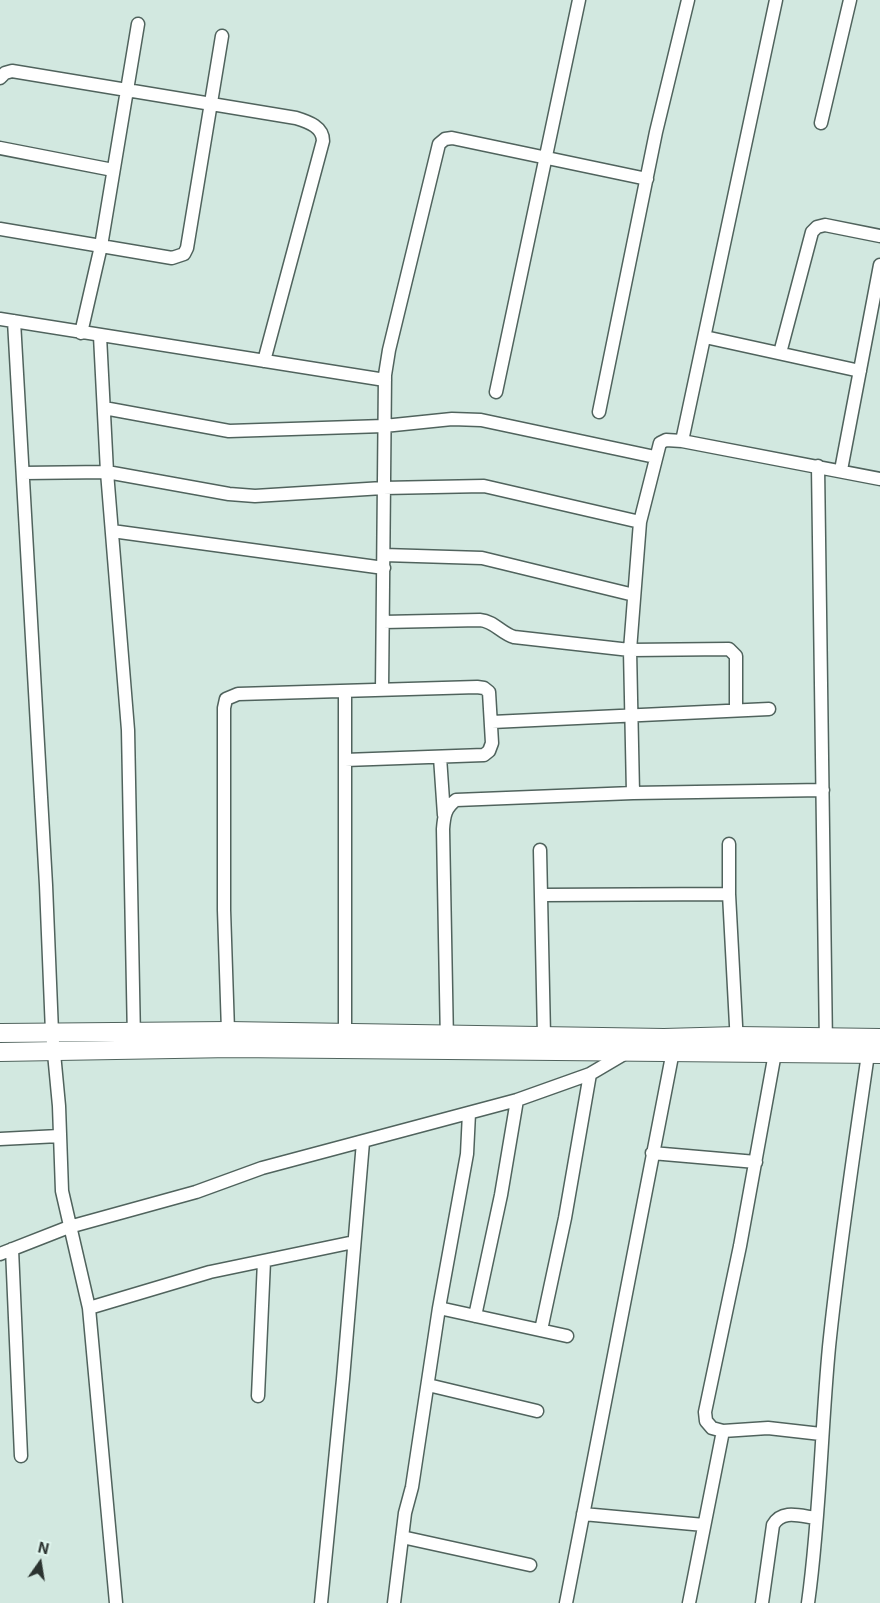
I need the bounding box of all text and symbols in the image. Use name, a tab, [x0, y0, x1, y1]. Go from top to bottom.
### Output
north arrow	[15, 1538, 65, 1588]
text: N	[36, 1538, 51, 1557]

